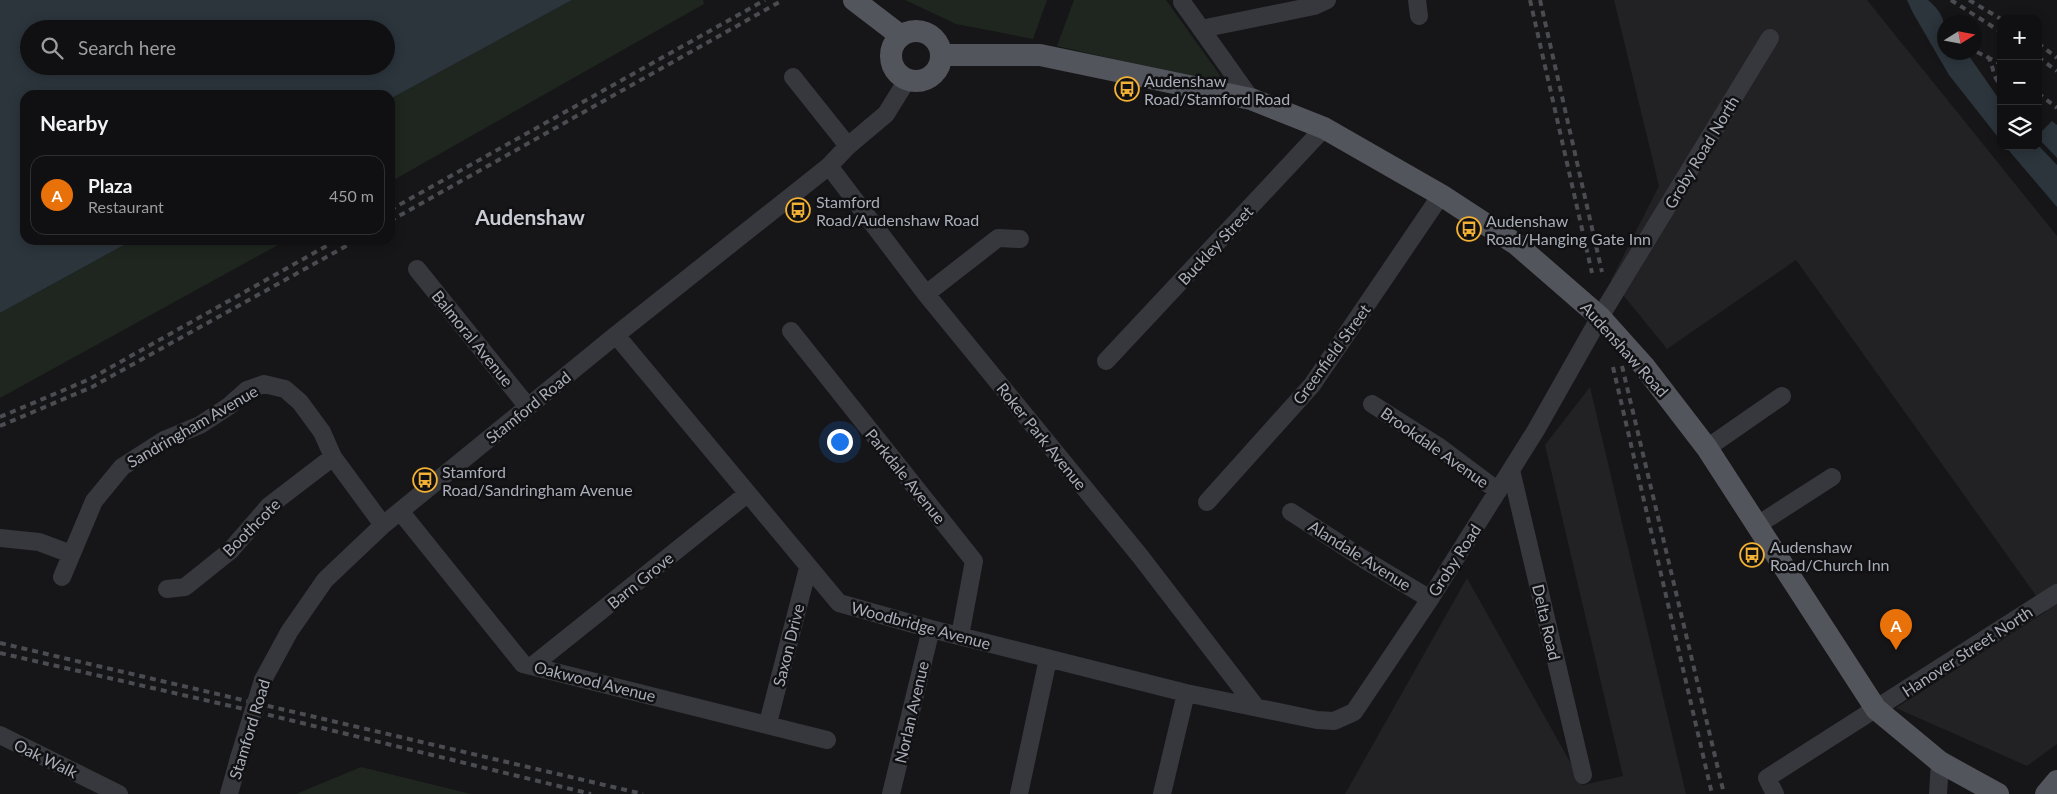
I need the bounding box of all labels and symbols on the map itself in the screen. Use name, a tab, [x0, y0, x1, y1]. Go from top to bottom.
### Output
north arrow	[1937, 15, 1982, 60]
place label: Audenshaw Road/Stamford Road	[1144, 71, 1290, 108]
bus stop icon: Audenshaw Road/Stamford Road	[1114, 76, 1140, 102]
street label: Groby Road North	[1660, 92, 1742, 212]
place label: Stamford Road/Audenshaw Road	[816, 192, 979, 229]
bus stop icon: Stamford Road/Audenshaw Road	[785, 197, 811, 223]
street label: Buckley Street	[1174, 201, 1257, 288]
district label: Audenshaw	[474, 204, 585, 229]
place label: Audenshaw Road/Hanging Gate Inn	[1486, 211, 1651, 248]
bus stop icon: Audenshaw Road/Hanging Gate Inn	[1456, 216, 1482, 242]
street label: Balmoral Avenue	[428, 286, 518, 390]
street label: Audenshaw Road	[1577, 298, 1673, 400]
street label: Greenfield Street	[1288, 300, 1374, 408]
street label: Stamford Road	[482, 367, 574, 447]
street label: Roker Park Avenue	[993, 379, 1091, 493]
street label: Sandringham Avenue	[123, 381, 261, 471]
street label: Brookdale Avenue	[1377, 403, 1493, 491]
street label: Parkdale Avenue	[862, 425, 950, 527]
your location	[827, 429, 853, 455]
place label: Stamford Road/Sandringham Avenue	[442, 462, 633, 499]
bus stop icon: Stamford Road/Sandringham Avenue	[412, 467, 438, 493]
street label: Boothcote	[218, 494, 284, 560]
street label: Alandale Avenue	[1305, 516, 1415, 594]
street label: Groby Road	[1424, 520, 1484, 600]
place label: Audenshaw Road/Church Inn	[1770, 537, 1890, 574]
bus stop icon: Audenshaw Road/Church Inn	[1739, 542, 1765, 568]
street label: Barn Grove	[603, 548, 677, 612]
street label: Delta Road	[1529, 582, 1565, 662]
street label: Woodbridge Avenue	[849, 597, 993, 653]
street label: Saxon Drive	[769, 602, 807, 688]
street label: Hanover Street North	[1898, 602, 2036, 700]
pin: A	[1880, 609, 1912, 650]
street label: Oakwood Avenue	[532, 657, 658, 705]
street label: Norlan Avenue	[890, 659, 932, 765]
street label: Stamford Road	[225, 677, 273, 781]
street label: Oak Walk	[11, 735, 82, 782]

